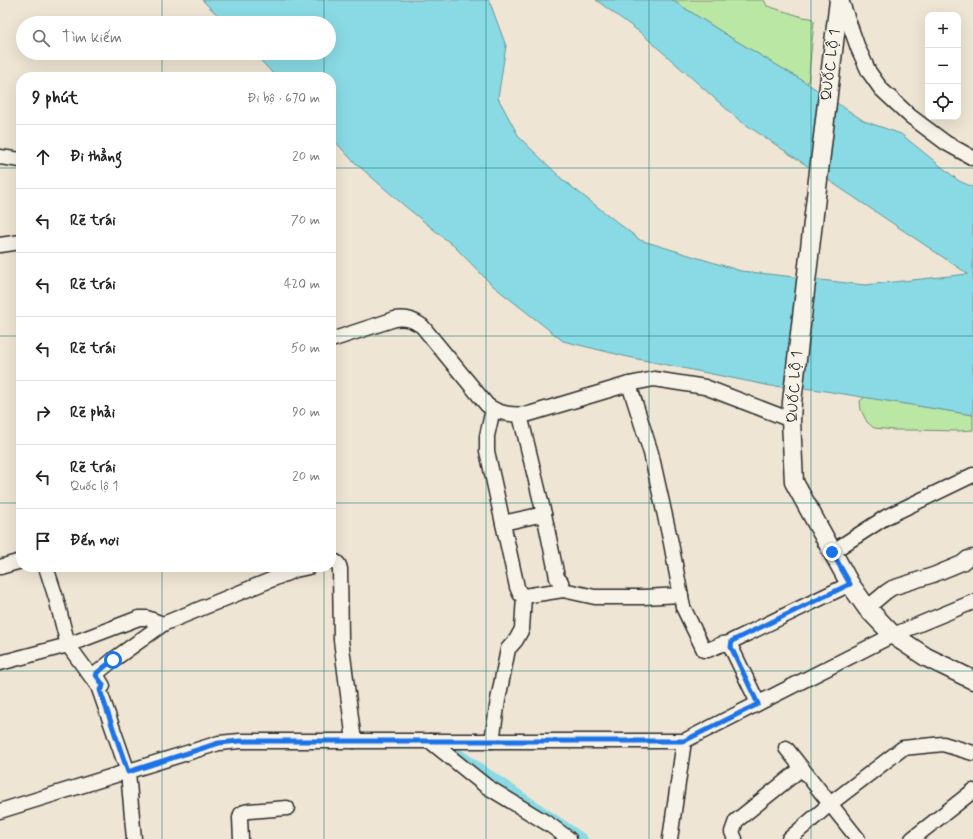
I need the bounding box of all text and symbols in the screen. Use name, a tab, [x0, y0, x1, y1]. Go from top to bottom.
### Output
map controls	[925, 12, 961, 120]
button: +	[925, 12, 961, 48]
search box	[16, 16, 336, 60]
icon: search	[30, 27, 52, 49]
text: Tìm kiếm	[62, 28, 122, 48]
street label: QUỐC LỘ 1	[817, 28, 845, 102]
button: −	[925, 48, 961, 84]
button: locate	[925, 84, 961, 120]
text: 9 phút	[32, 87, 78, 109]
text: Đi bộ · 670 m	[247, 90, 320, 107]
icon: ahead	[32, 146, 54, 168]
text: Đi thẳng	[70, 147, 122, 167]
text: 20 m	[292, 148, 320, 165]
icon: left	[32, 210, 54, 232]
text: Rẽ trái	[70, 211, 116, 231]
text: 70 m	[291, 212, 320, 229]
icon: left	[32, 274, 54, 296]
text: Rẽ trái	[70, 275, 116, 295]
text: 420 m	[284, 276, 320, 293]
icon: left	[32, 338, 54, 360]
text: Rẽ trái	[70, 339, 116, 359]
text: 50 m	[291, 340, 320, 357]
street label: QUỐC LỘ 1	[783, 350, 807, 424]
icon: right	[32, 402, 54, 424]
text: Rẽ phải	[70, 403, 115, 423]
text: 90 m	[292, 404, 320, 421]
text: Rẽ trái	[70, 458, 116, 478]
icon: left	[32, 466, 54, 488]
text: 20 m	[292, 468, 320, 485]
text: Quốc lộ 1	[70, 478, 118, 495]
icon: arrive	[32, 530, 54, 552]
text: Đến nơi	[70, 531, 119, 551]
route end	[823, 543, 841, 561]
route start	[104, 651, 122, 669]

